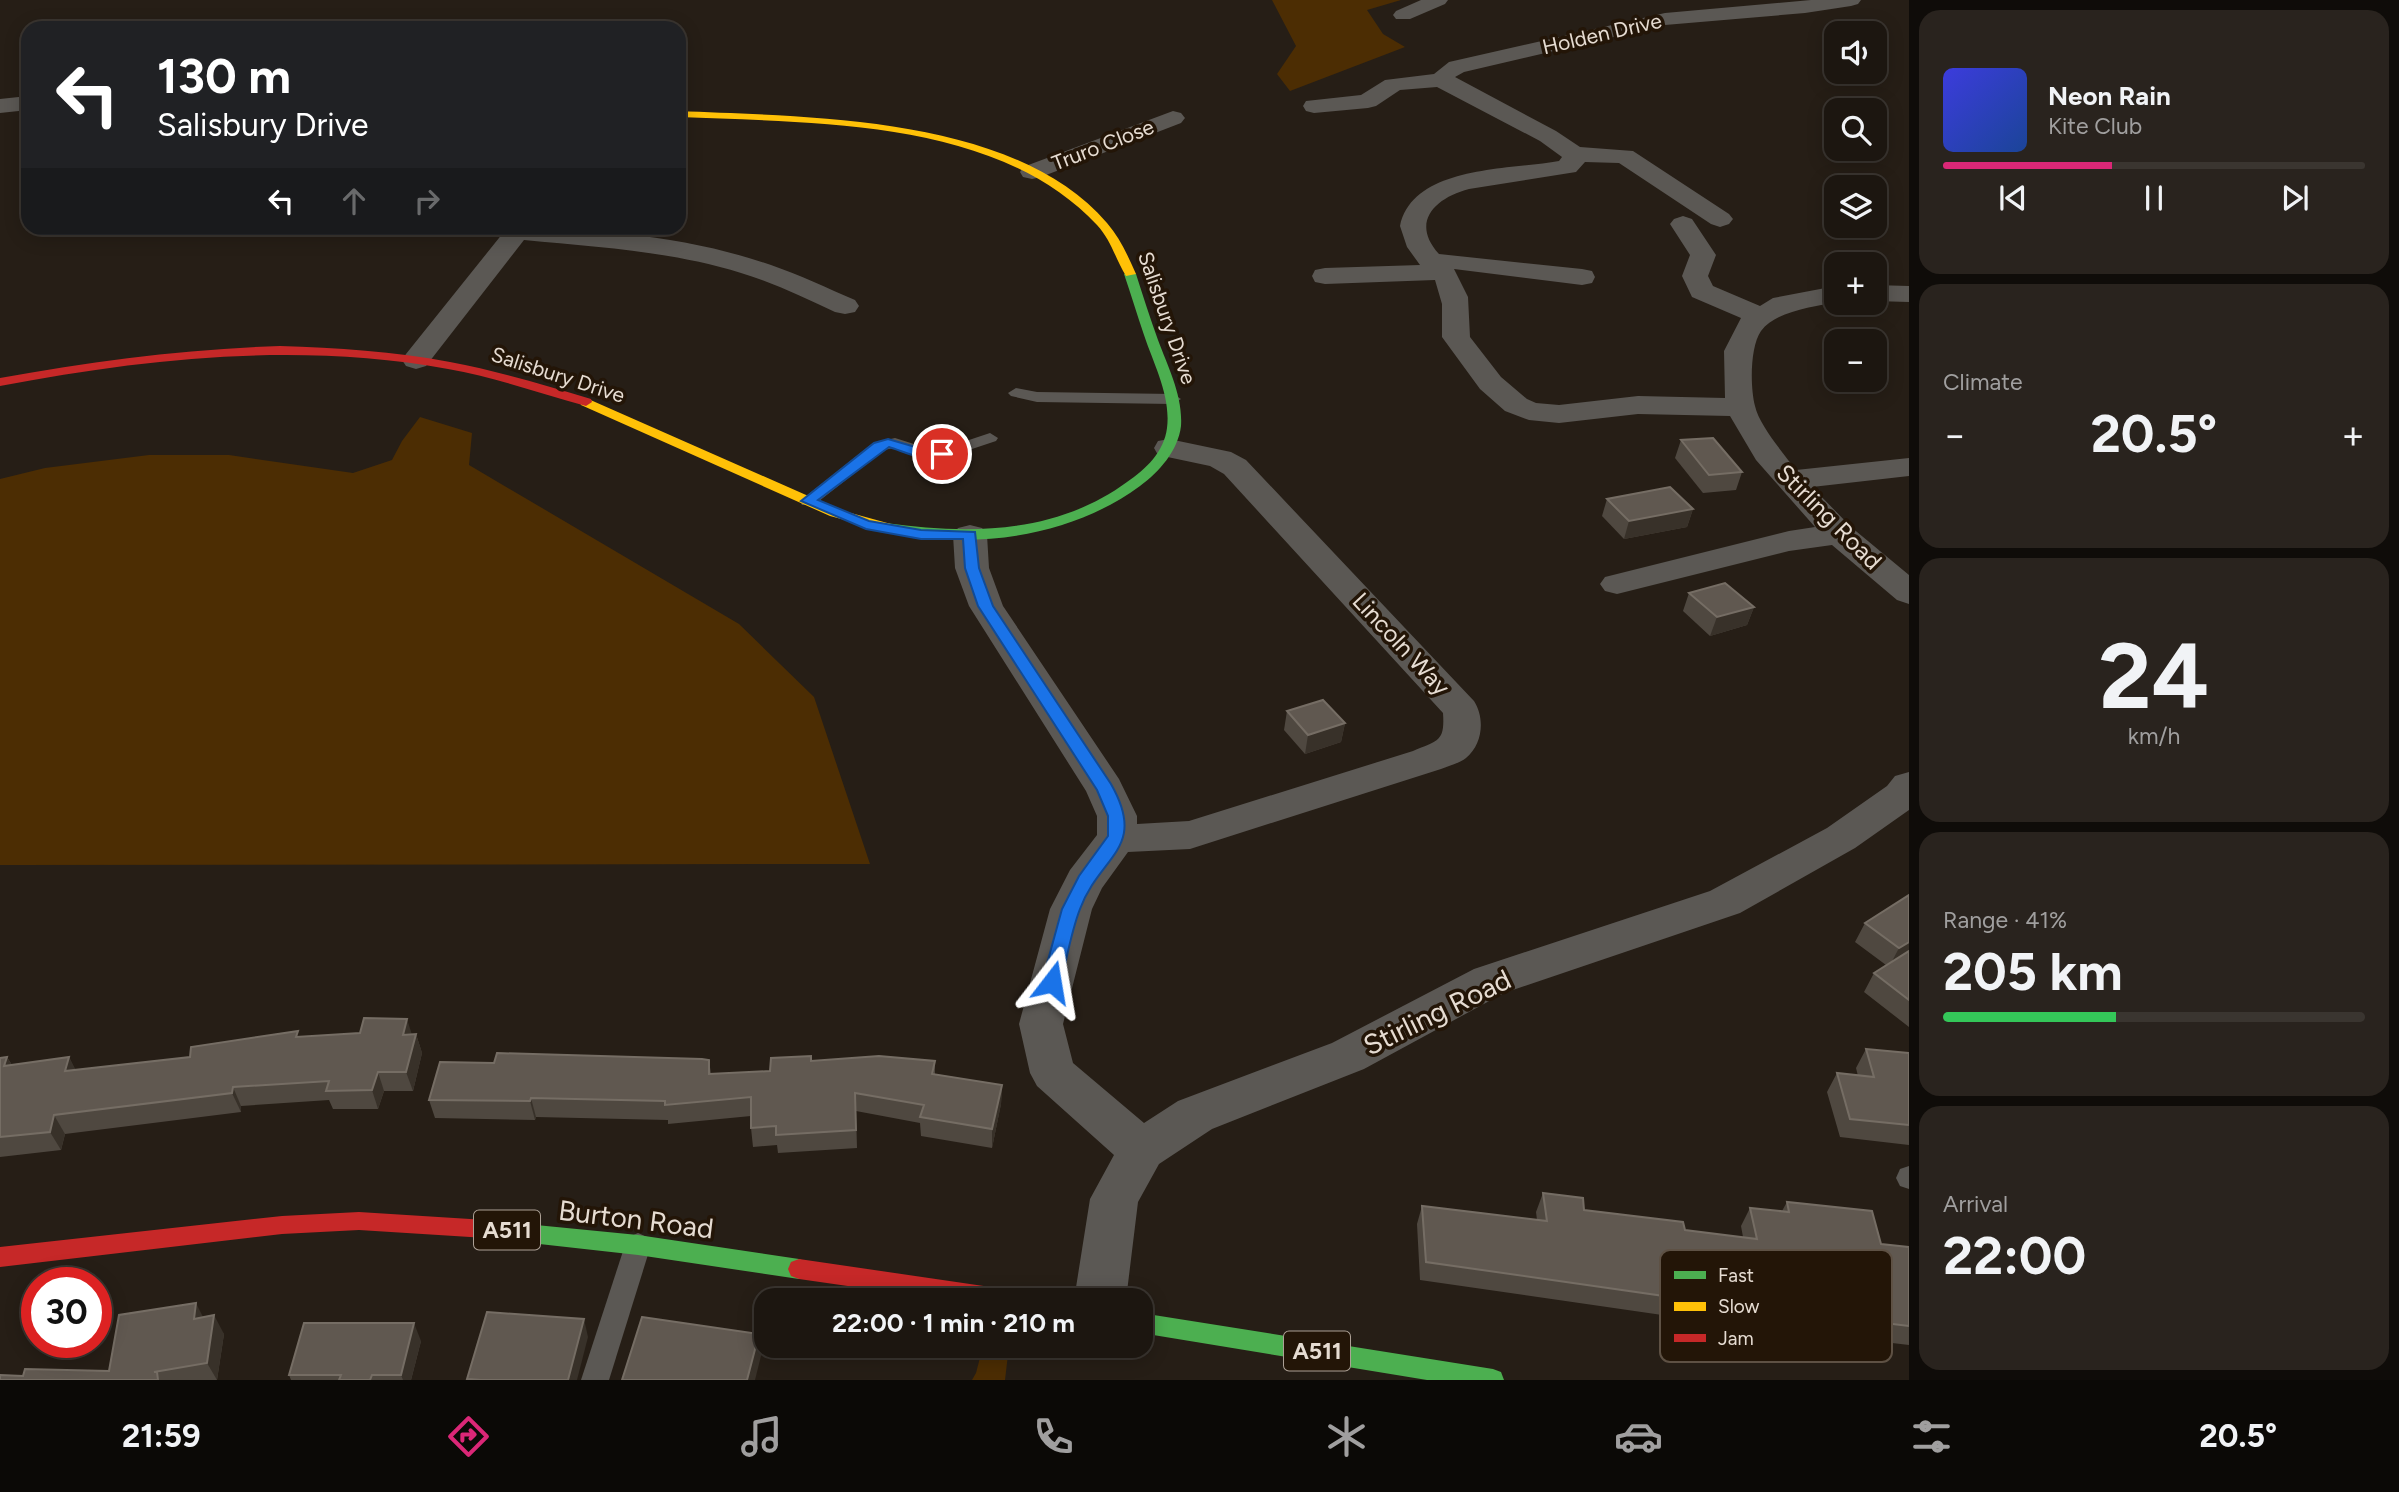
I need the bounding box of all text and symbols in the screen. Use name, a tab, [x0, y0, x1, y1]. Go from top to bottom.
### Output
street label: Holden Drive	[1540, 8, 1664, 59]
map controls	[1824, 21, 1887, 392]
button: sound	[1824, 21, 1887, 84]
text: 130 m	[157, 46, 291, 105]
icon: left	[42, 49, 133, 140]
text: Neon Rain	[2048, 80, 2171, 112]
button: search	[1824, 98, 1887, 161]
text: Salisbury Drive	[157, 106, 369, 144]
text: Kite Club	[2048, 112, 2142, 140]
street label: Truro Close	[1048, 114, 1157, 175]
button: layers	[1824, 175, 1887, 238]
icon: previous	[1994, 179, 2032, 217]
icon: pause	[2135, 179, 2173, 217]
icon: next	[2276, 179, 2314, 217]
icon: left	[262, 182, 300, 220]
icon: ahead	[335, 182, 373, 220]
icon: right	[408, 182, 446, 220]
street label: Salisbury Drive	[1133, 248, 1202, 388]
button: +	[1824, 252, 1887, 315]
button: −	[1824, 329, 1887, 392]
street label: Salisbury Drive	[488, 341, 628, 408]
text: Climate	[1943, 368, 2022, 396]
text: 20.5°	[2091, 403, 2217, 465]
text: −	[1943, 412, 1967, 458]
text: +	[2341, 412, 2365, 458]
pin	[912, 424, 972, 484]
icon: arrive	[923, 435, 961, 473]
street label: Stirling Road	[1771, 458, 1888, 575]
street label: Lincoln Way	[1347, 586, 1456, 701]
text: 24	[2099, 622, 2209, 731]
text: km/h	[2128, 722, 2180, 750]
text: Range · 41%	[1943, 906, 2067, 934]
text: 205 km	[1943, 941, 2123, 1003]
position arrow	[1015, 945, 1089, 1019]
street label: Stirling Road	[1358, 962, 1516, 1062]
text: Arrival	[1943, 1190, 2008, 1218]
street label: Burton Road	[557, 1193, 715, 1245]
road number: A511	[474, 1210, 540, 1250]
text: 22:00	[1943, 1225, 2086, 1287]
legend	[1660, 1250, 1892, 1362]
text: Fast	[1718, 1264, 1754, 1287]
speed limit sign: 30	[21, 1267, 112, 1358]
text: Slow	[1718, 1295, 1760, 1318]
text: 22:00 · 1 min · 210 m	[832, 1307, 1075, 1339]
text: Jam	[1718, 1327, 1754, 1350]
road number: A511	[1284, 1332, 1350, 1370]
icon: directions	[444, 1412, 493, 1461]
icon: music	[737, 1412, 786, 1461]
icon: phone	[1029, 1412, 1078, 1461]
icon: climate	[1322, 1412, 1371, 1461]
icon: car	[1614, 1412, 1663, 1461]
icon: filters	[1907, 1412, 1956, 1461]
text: 21:59	[122, 1417, 201, 1455]
text: 20.5°	[2199, 1417, 2277, 1455]

